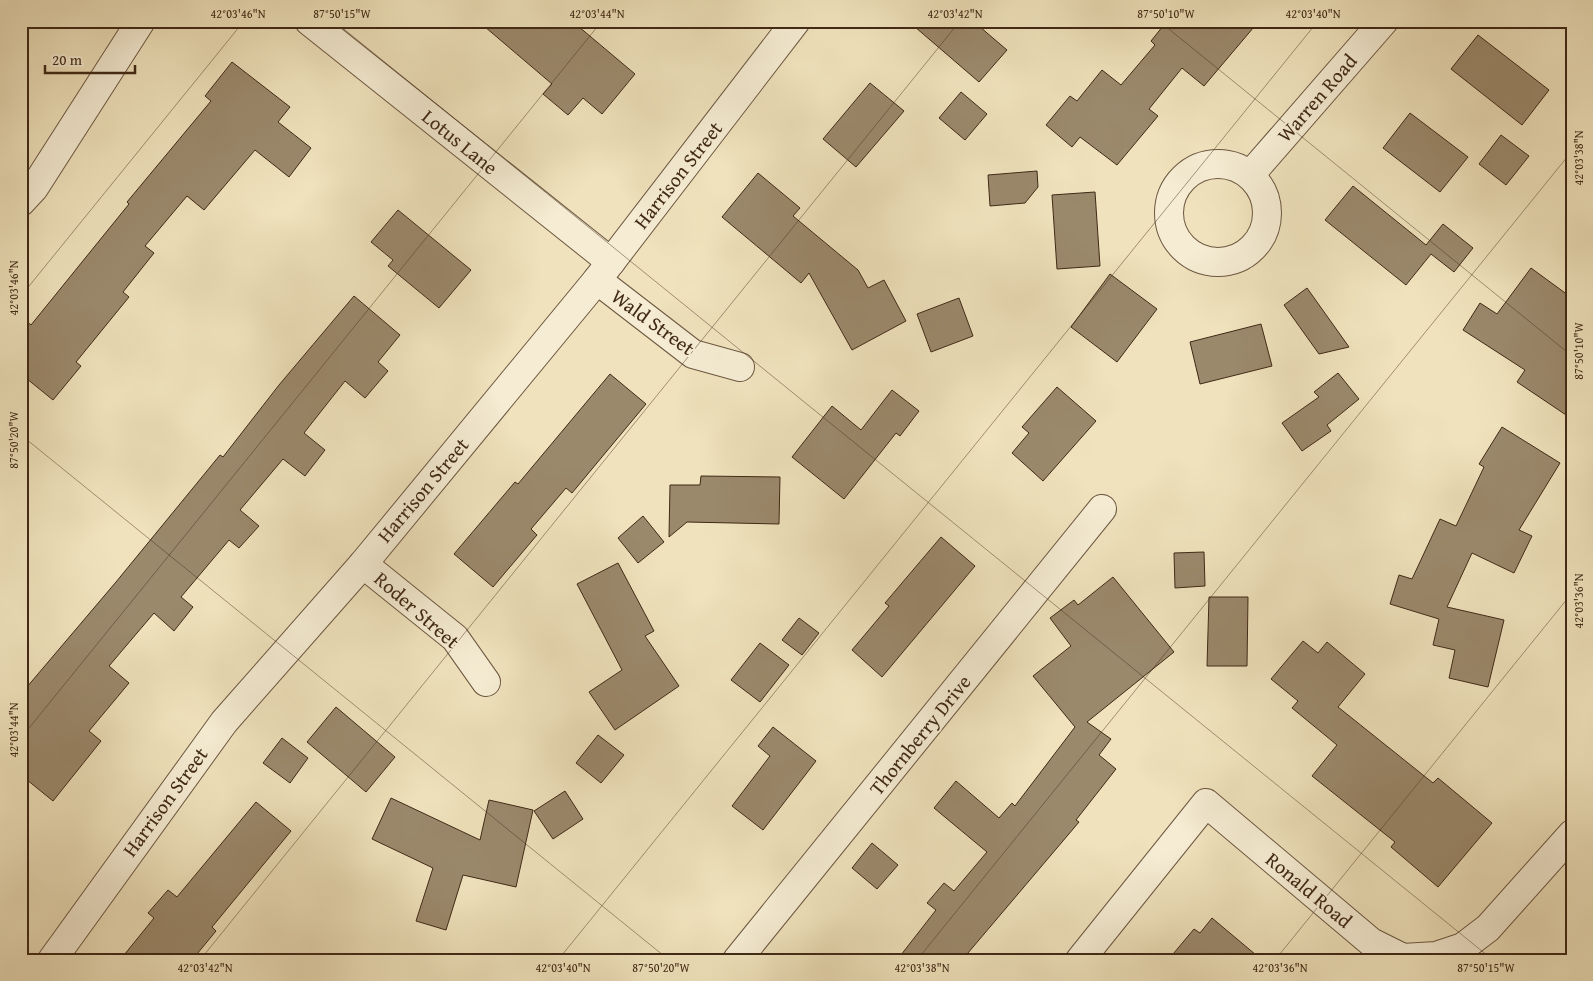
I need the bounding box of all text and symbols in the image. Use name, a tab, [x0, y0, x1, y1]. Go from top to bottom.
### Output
text: 42°03'46"N	[210, 5, 266, 22]
text: 87°50'15"W	[313, 5, 372, 22]
text: 42°03'44"N	[569, 5, 625, 22]
text: 42°03'42"N	[927, 5, 983, 22]
text: 87°50'10"W	[1137, 5, 1196, 22]
text: 42°03'40"N	[1285, 5, 1341, 22]
scale bar	[45, 42, 135, 74]
street label: Warren Road	[1270, 47, 1363, 148]
text: 20 m	[52, 49, 83, 70]
street label: Lotus Lane	[416, 102, 504, 181]
street label: Harrison Street	[626, 115, 729, 235]
text: 42°03'38"N	[1570, 130, 1587, 186]
text: 42°03'46"N	[5, 260, 22, 316]
street label: Wald Street	[606, 281, 701, 362]
text: 87°50'10"W	[1570, 321, 1587, 380]
text: 87°50'20"W	[5, 410, 22, 469]
street label: Harrison Street	[370, 431, 475, 548]
street label: Roder Street	[368, 564, 466, 655]
text: 42°03'36"N	[1570, 573, 1587, 629]
street label: Thornberry Drive	[862, 668, 977, 801]
text: 42°03'44"N	[5, 702, 22, 758]
street label: Harrison Street	[115, 741, 214, 862]
street label: Ronald Road	[1260, 845, 1359, 935]
text: 42°03'42"N	[177, 959, 233, 976]
text: 42°03'40"N	[535, 959, 591, 976]
text: 87°50'20"W	[632, 959, 691, 976]
text: 42°03'38"N	[894, 959, 950, 976]
text: 42°03'36"N	[1252, 959, 1308, 976]
text: 87°50'15"W	[1457, 959, 1516, 976]

